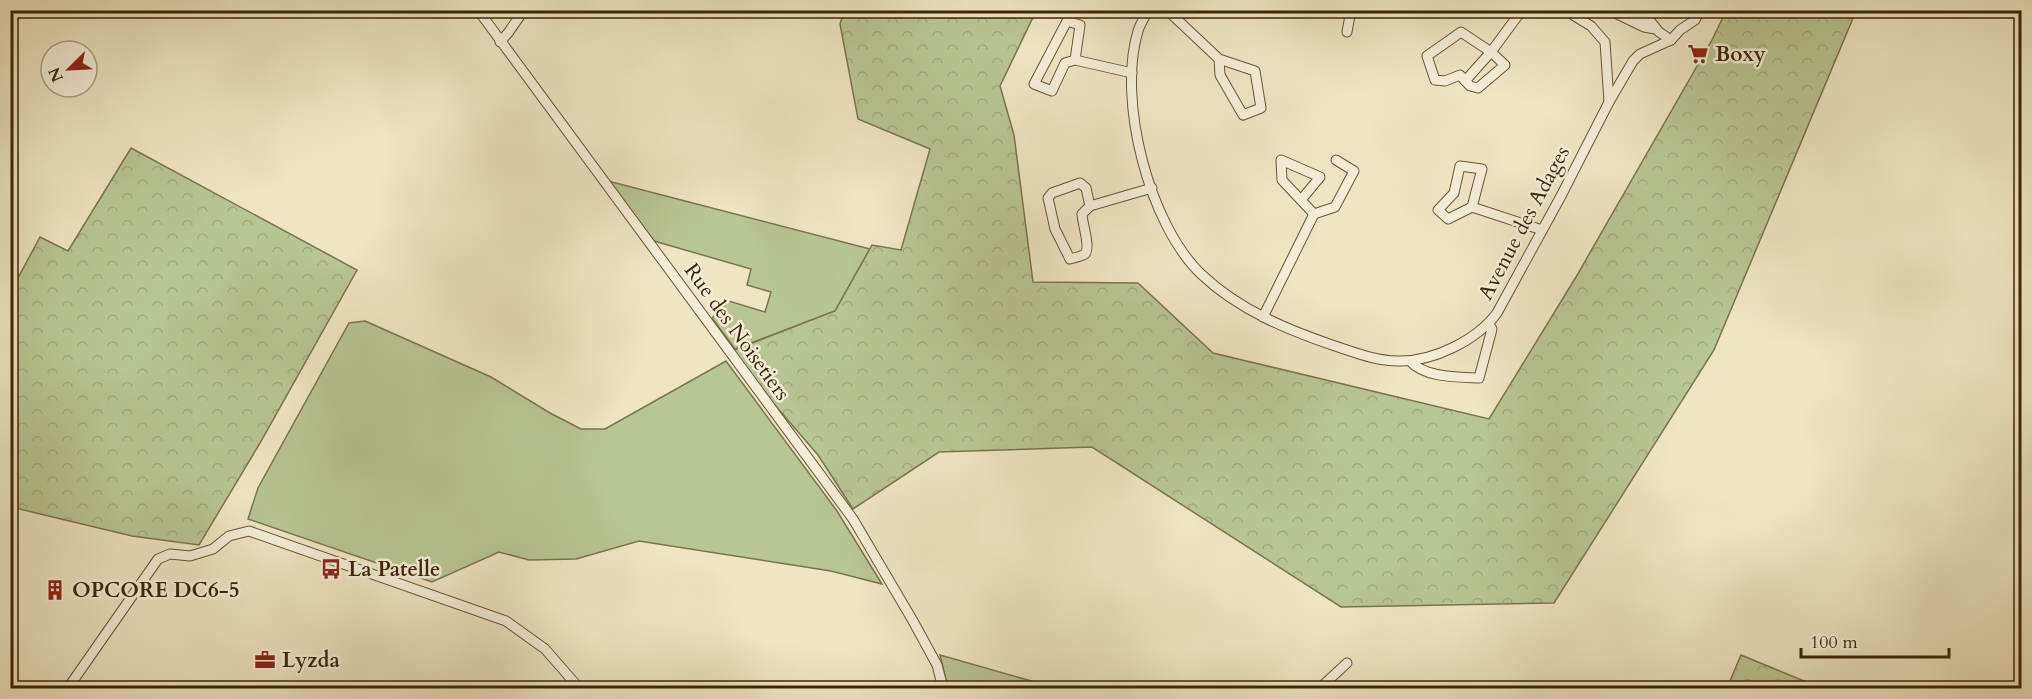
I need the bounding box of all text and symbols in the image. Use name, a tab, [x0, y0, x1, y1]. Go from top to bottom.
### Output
north arrow	[39, 39, 99, 99]
place label: Boxy	[1715, 40, 1766, 69]
supermarket icon: Boxy	[1686, 42, 1710, 66]
text: N	[43, 64, 69, 86]
street label: Avenue des Adages	[1471, 141, 1577, 305]
street label: Rue des Noisetiers	[677, 257, 797, 407]
place label: La Patelle	[348, 555, 440, 584]
bus stop icon: La Patelle	[319, 557, 343, 581]
place label: OPCORE DC6-5	[72, 576, 239, 605]
building icon: OPCORE DC6-5	[43, 578, 67, 602]
scale bar	[1801, 621, 1950, 659]
text: 100 m	[1810, 630, 1858, 655]
place label: Lyzda	[282, 646, 340, 675]
office icon: Lyzda	[253, 648, 277, 672]

